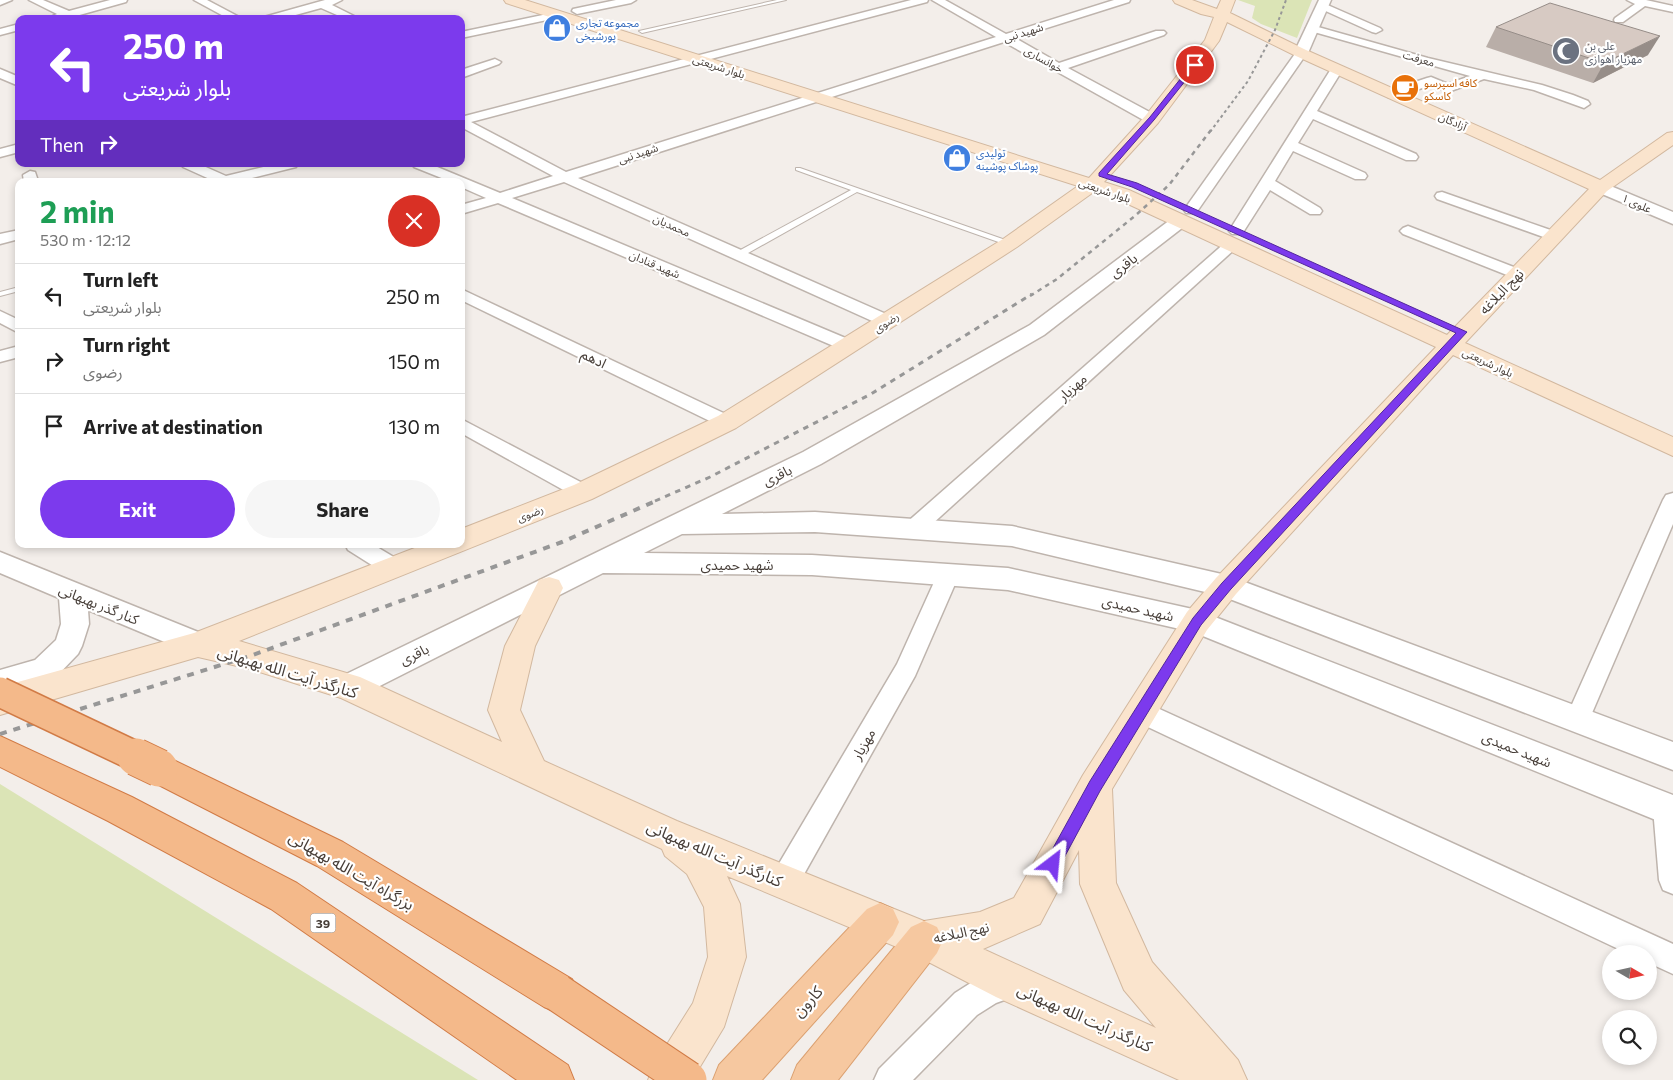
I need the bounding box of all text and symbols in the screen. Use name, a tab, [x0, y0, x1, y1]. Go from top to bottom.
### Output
shop icon: مجموعه تجاری پورشیخی	[542, 13, 572, 43]
place label: مجموعه تجاری پورشیخی	[576, 16, 639, 44]
street label: شهید نبی	[1001, 20, 1045, 45]
text: 250 m	[123, 23, 224, 66]
icon: left	[40, 35, 105, 100]
mosque icon: علی بن مهزیار اهوازی	[1551, 36, 1581, 66]
place label: علی بن مهزیار اهوازی	[1585, 39, 1642, 66]
street label: خوانساری	[1022, 43, 1066, 76]
pin	[1174, 44, 1216, 86]
street label: معرفت	[1401, 47, 1437, 70]
street label: بلوار شریعتی	[691, 51, 747, 82]
icon: arrive	[1181, 51, 1209, 79]
cafe icon: کافه اسپرسو کاسکو	[1390, 73, 1420, 103]
text: بلوار شریعتی	[123, 74, 231, 101]
place label: کافه اسپرسو کاسکو	[1424, 76, 1478, 103]
street label: آزادگان	[1436, 109, 1470, 134]
icon: right	[94, 130, 122, 158]
text: Then	[40, 133, 84, 156]
street label: شهید نبی	[616, 140, 660, 167]
shop icon: تولیدی پوشاک پوشینه	[942, 143, 972, 173]
place label: تولیدی پوشاک پوشینه	[976, 146, 1038, 174]
street label: بلوار شریعتی	[1077, 175, 1133, 206]
street label: علوی ۱	[1620, 191, 1654, 216]
text: 2 min	[40, 192, 115, 229]
button: close	[388, 195, 440, 247]
street label: محمدیان	[651, 211, 693, 240]
text: 530 m · 12:12	[40, 230, 131, 249]
street label: شهید قنادان	[627, 248, 683, 282]
street label: باقری	[1106, 249, 1141, 282]
street label: نهج البلاغه	[1475, 265, 1529, 319]
text: Turn left	[83, 268, 158, 291]
icon: left	[40, 282, 68, 310]
text: 250 m	[386, 285, 440, 308]
text: بلوار شریعتی	[83, 297, 162, 316]
street label: رضوی	[871, 309, 901, 336]
text: Turn right	[83, 333, 170, 356]
street label: ادهم	[577, 345, 609, 374]
street label: بلوار شریعتی	[1460, 345, 1515, 380]
icon: right	[40, 347, 68, 375]
text: 150 m	[388, 350, 440, 373]
text: رضوی	[83, 362, 123, 381]
street label: مهزیار	[1053, 370, 1091, 406]
icon: arrive	[40, 412, 68, 440]
text: Arrive at destination	[83, 415, 263, 438]
text: 130 m	[388, 415, 440, 438]
street label: باقری	[760, 461, 795, 490]
button: Exit	[40, 480, 235, 538]
button: Share	[245, 480, 440, 538]
street label: رضوی	[515, 502, 545, 525]
street label: شهید حمیدی	[700, 556, 774, 574]
street label: کنار گذر بهبهانی	[56, 580, 142, 629]
street label: شهید حمیدی	[1100, 591, 1176, 625]
street label: باقری	[397, 640, 432, 669]
street label: کنارگذر آیت الله بهبهانی	[215, 641, 361, 702]
street label: مهزیار	[847, 725, 879, 764]
street label: شهید حمیدی	[1480, 727, 1554, 772]
street label: کنارگذر آیت الله بهبهانی	[644, 816, 786, 891]
street label: بزرگراه آیت الله بهبهانی	[286, 826, 418, 914]
position arrow	[1026, 837, 1078, 889]
road number: 39	[310, 914, 336, 932]
street label: نهج البلاغه	[932, 918, 991, 949]
north arrow	[1602, 945, 1658, 1000]
map controls	[1602, 945, 1657, 1065]
street label: کنارگذر آیت الله بهبهانی	[1014, 979, 1156, 1056]
street label: کارون	[788, 981, 827, 1021]
button: search	[1602, 1010, 1657, 1065]

